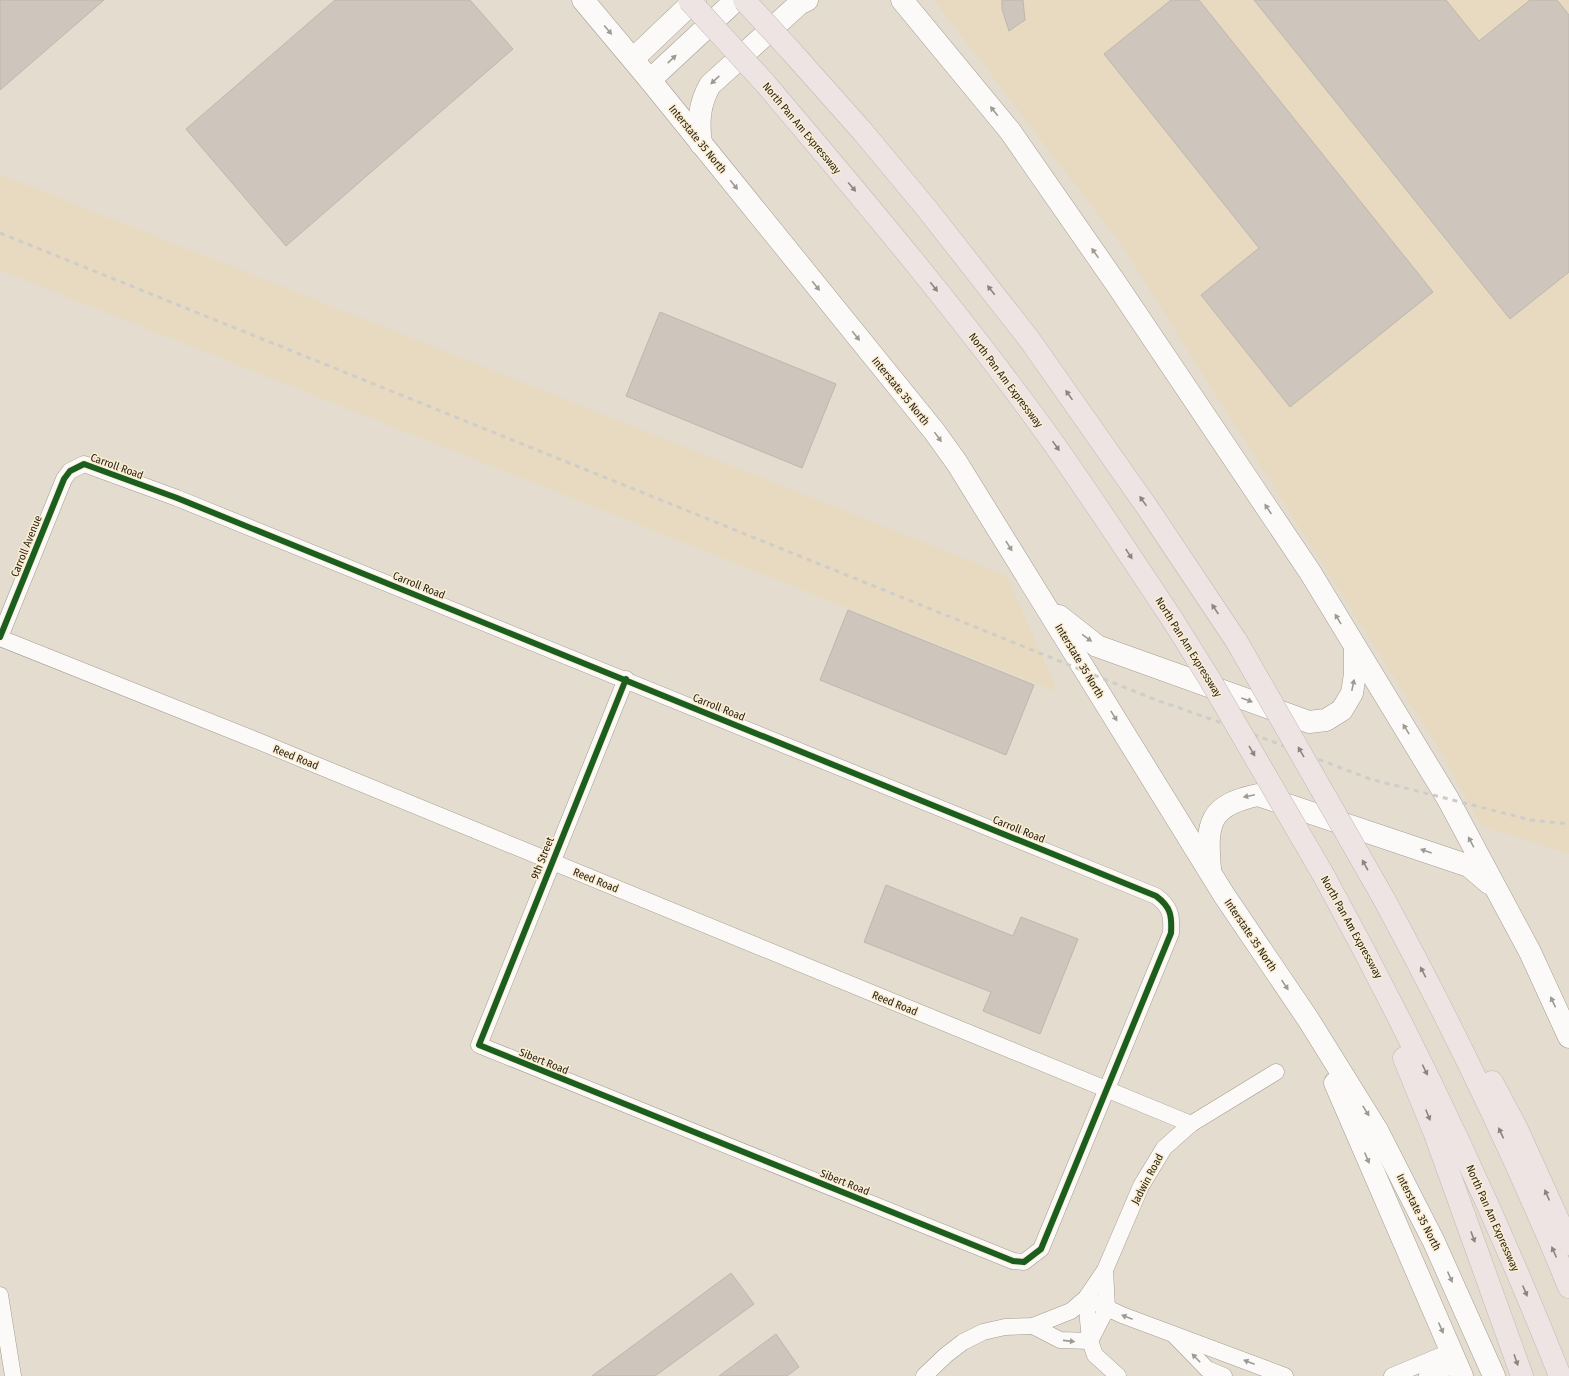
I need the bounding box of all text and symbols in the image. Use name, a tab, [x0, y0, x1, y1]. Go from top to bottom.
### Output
one-way arrow	[604, 24, 613, 35]
one-way arrow	[667, 54, 677, 64]
one-way arrow	[710, 76, 720, 85]
street label: North Pan Am Expressway	[760, 80, 844, 177]
street label: Interstate 35 North	[666, 102, 729, 176]
one-way arrow	[990, 106, 999, 117]
one-way arrow	[730, 179, 739, 190]
one-way arrow	[848, 181, 857, 192]
one-way arrow	[1091, 248, 1099, 258]
one-way arrow	[811, 281, 820, 292]
one-way arrow	[930, 282, 939, 293]
one-way arrow	[987, 285, 995, 296]
street label: North Pan Am Expressway	[966, 330, 1046, 430]
one-way arrow	[852, 331, 860, 342]
street label: Interstate 35 North	[869, 354, 932, 428]
one-way arrow	[1065, 389, 1073, 400]
one-way arrow	[934, 432, 942, 442]
one-way arrow	[1052, 441, 1060, 452]
street label: Carroll Road	[89, 451, 145, 482]
one-way arrow	[1139, 496, 1147, 506]
one-way arrow	[1264, 504, 1272, 515]
street label: Carroll Avenue	[8, 513, 45, 579]
one-way arrow	[1006, 540, 1013, 552]
one-way arrow	[1125, 549, 1133, 559]
street label: Carroll Road	[391, 569, 447, 602]
street label: North Pan Am Expressway	[1153, 595, 1225, 700]
one-way arrow	[1212, 603, 1219, 615]
one-way arrow	[1334, 614, 1342, 624]
street label: Interstate 35 North	[1052, 622, 1107, 701]
one-way arrow	[1081, 634, 1092, 642]
one-way arrow	[1351, 679, 1357, 691]
street label: Carroll Road	[691, 691, 747, 724]
one-way arrow	[1241, 697, 1253, 703]
one-way arrow	[1110, 710, 1117, 722]
one-way arrow	[1403, 724, 1410, 735]
street label: Reed Road	[271, 742, 320, 772]
one-way arrow	[1248, 745, 1255, 757]
one-way arrow	[1298, 746, 1305, 758]
one-way arrow	[1243, 794, 1255, 800]
street label: Carroll Road	[991, 813, 1047, 846]
street label: 9th Street	[528, 835, 557, 881]
one-way arrow	[1468, 836, 1474, 848]
one-way arrow	[1419, 848, 1431, 854]
one-way arrow	[1361, 859, 1368, 871]
street label: Reed Road	[571, 865, 620, 895]
street label: North Pan Am Expressway	[1318, 874, 1385, 981]
street label: Interstate 35 North	[1222, 897, 1280, 974]
one-way arrow	[1420, 967, 1427, 978]
one-way arrow	[1281, 980, 1289, 990]
street label: Reed Road	[870, 988, 919, 1018]
one-way arrow	[1550, 996, 1556, 1007]
street label: Sibert Road	[517, 1046, 571, 1077]
one-way arrow	[1422, 1065, 1428, 1076]
one-way arrow	[1362, 1106, 1369, 1117]
one-way arrow	[1425, 1110, 1431, 1122]
one-way arrow	[1498, 1127, 1504, 1139]
street label: Jadwin Road	[1129, 1152, 1166, 1207]
one-way arrow	[1364, 1153, 1370, 1165]
street label: North Pan Am Expressway	[1463, 1163, 1522, 1274]
street label: Sibert Road	[818, 1167, 872, 1198]
street label: Interstate 35 North	[1394, 1172, 1444, 1253]
one-way arrow	[1544, 1190, 1550, 1201]
one-way arrow	[1470, 1232, 1476, 1244]
one-way arrow	[1551, 1246, 1557, 1257]
one-way arrow	[1447, 1271, 1453, 1283]
one-way arrow	[1522, 1285, 1528, 1296]
one-way arrow	[1121, 1313, 1133, 1319]
one-way arrow	[1439, 1323, 1445, 1335]
one-way arrow	[1063, 1337, 1075, 1344]
one-way arrow	[1191, 1353, 1200, 1363]
one-way arrow	[1514, 1354, 1520, 1366]
one-way arrow	[1242, 1359, 1254, 1365]

